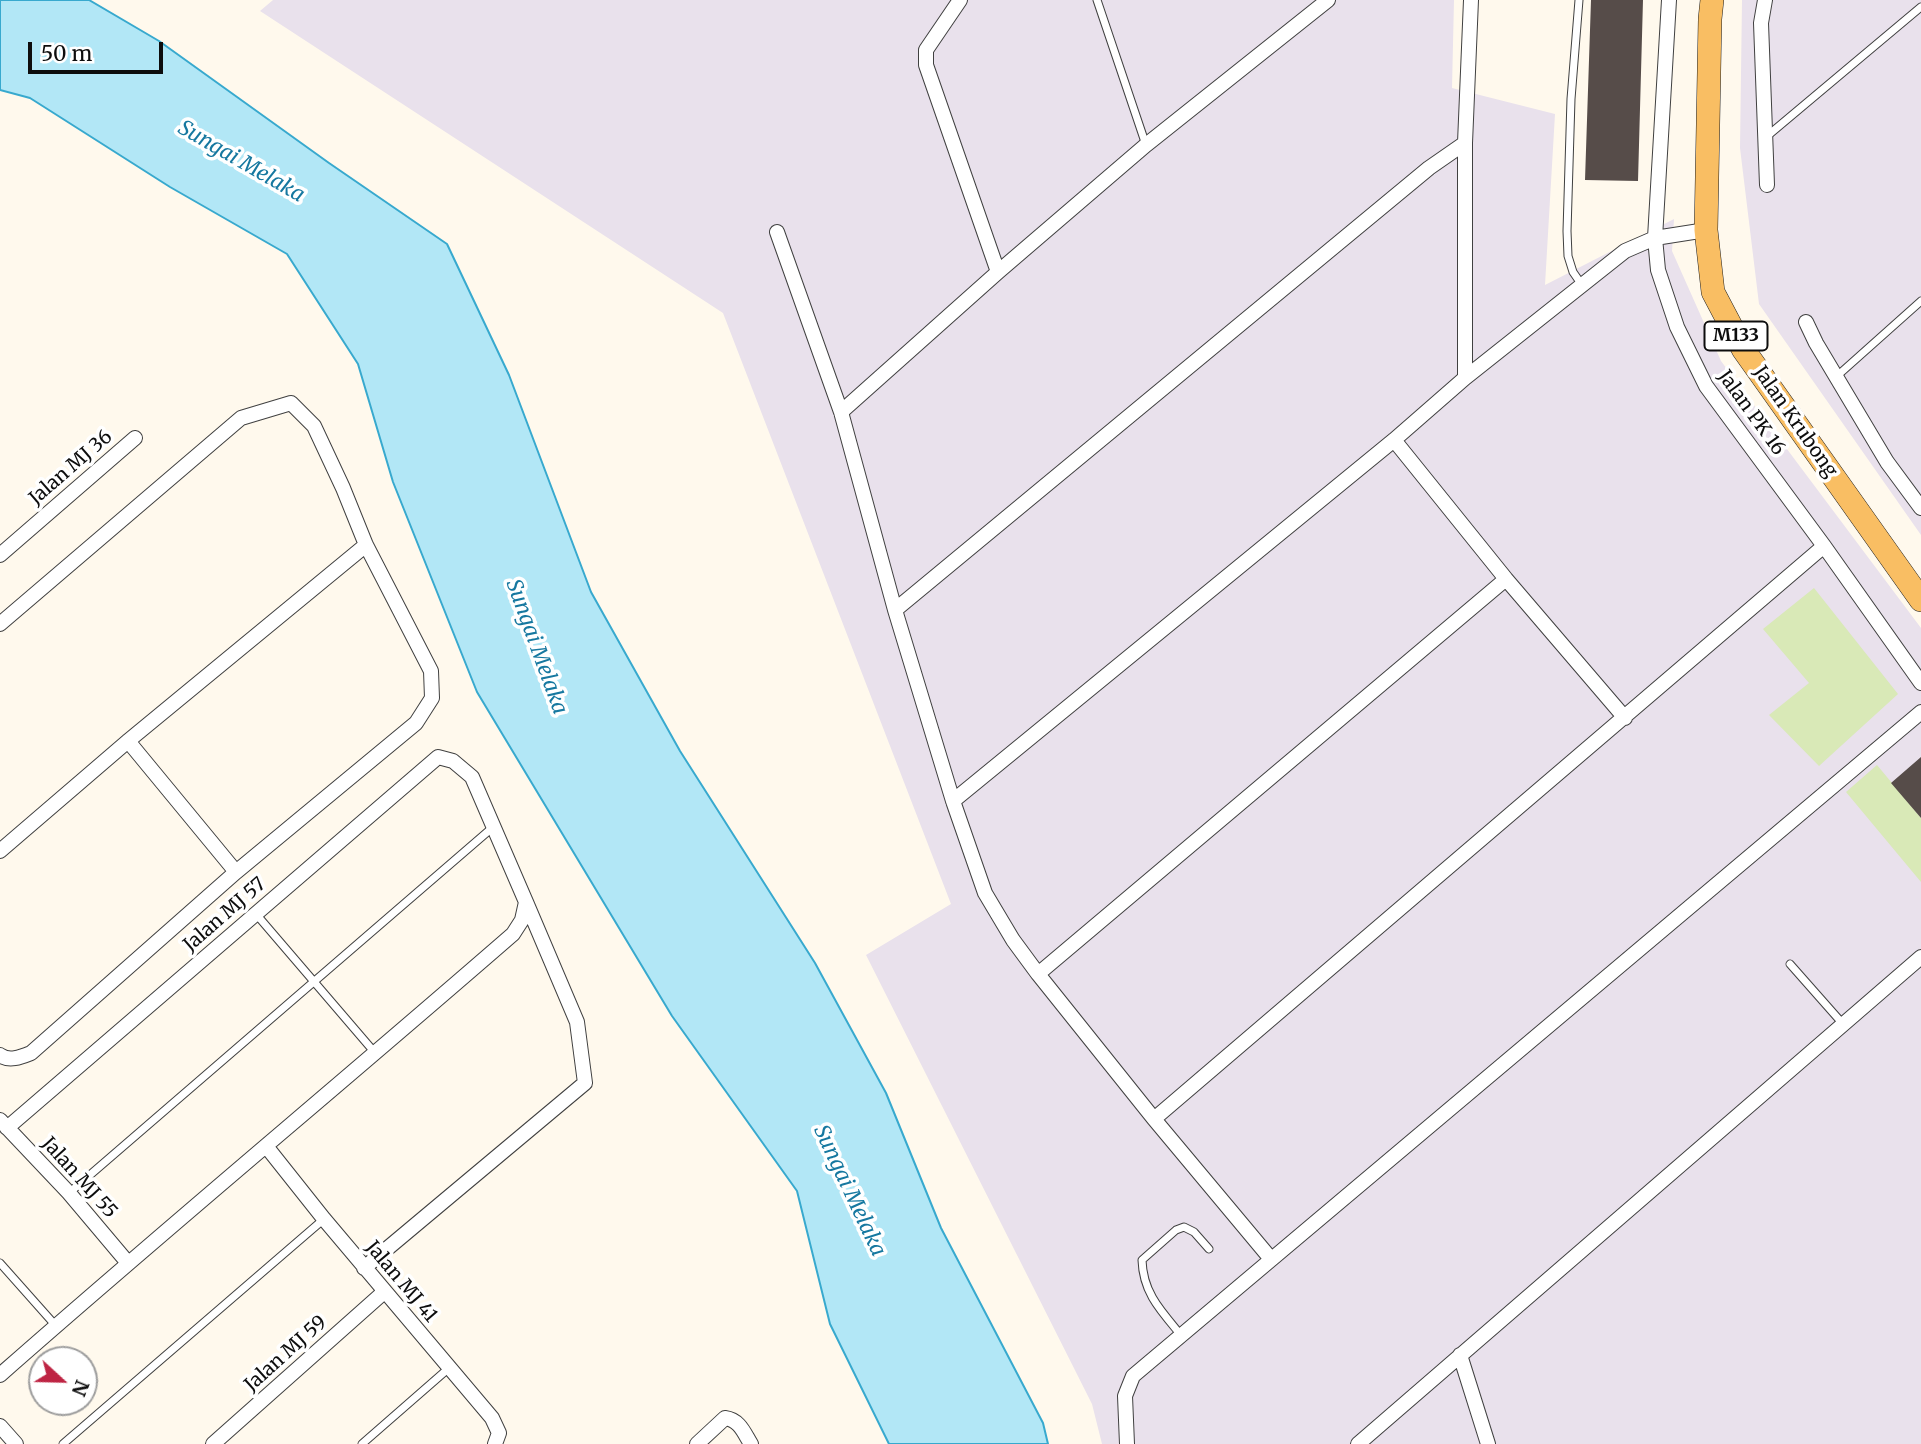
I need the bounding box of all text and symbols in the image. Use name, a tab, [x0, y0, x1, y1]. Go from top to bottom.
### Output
scale bar	[32, 28, 166, 72]
text: 50 m	[41, 40, 92, 67]
water label: Sungai Melaka	[173, 116, 309, 208]
road number: M133	[1704, 322, 1768, 350]
street label: Jalan Krubong	[1748, 362, 1842, 482]
street label: Jalan PK 16	[1713, 366, 1789, 460]
street label: Jalan MJ 36	[25, 426, 117, 510]
water label: Sungai Melaka	[500, 576, 572, 718]
street label: Jalan MJ 57	[179, 873, 271, 957]
water label: Sungai Melaka	[808, 1122, 890, 1260]
street label: Jalan MJ 55	[37, 1133, 121, 1223]
street label: Jalan MJ 41	[360, 1237, 442, 1327]
street label: Jalan MJ 59	[240, 1311, 332, 1397]
north arrow	[28, 1346, 98, 1416]
text: N	[67, 1377, 95, 1400]

